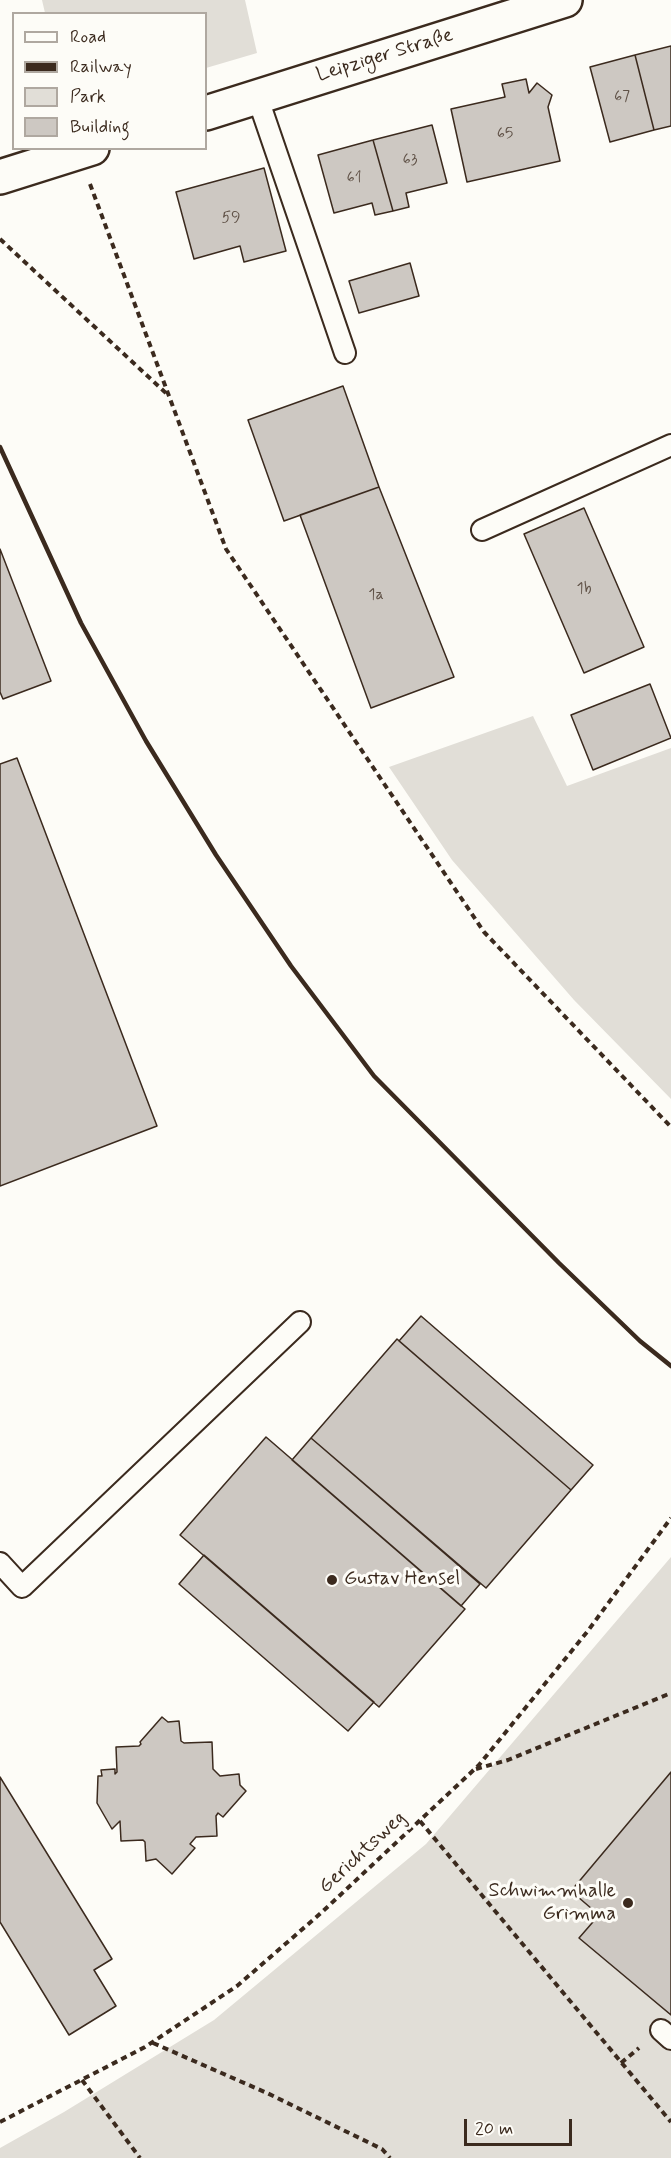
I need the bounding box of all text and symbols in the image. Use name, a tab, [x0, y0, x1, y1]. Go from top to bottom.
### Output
legend	[12, 12, 207, 150]
street label: Leipziger Straße	[314, 24, 456, 88]
text: Road	[70, 25, 106, 49]
text: Railway	[70, 55, 132, 79]
text: Park	[70, 85, 106, 109]
house number: 67	[614, 88, 630, 108]
text: Building	[70, 115, 130, 139]
house number: 65	[497, 125, 513, 145]
house number: 63	[403, 151, 417, 171]
house number: 61	[346, 169, 362, 189]
house number: 59	[221, 209, 241, 229]
house number: 1b	[576, 580, 592, 600]
house number: 1a	[368, 586, 384, 606]
place label: Gustav Hensel	[344, 1568, 460, 1592]
marker: Gustav Hensel	[325, 1573, 339, 1587]
street label: Gerichtsweg	[315, 1807, 411, 1899]
place label: Schwimmhalle Grimma	[489, 1880, 616, 1927]
marker: Schwimmhalle Grimma	[621, 1896, 635, 1910]
scale bar	[467, 2107, 575, 2145]
text: 20 m	[475, 2117, 513, 2141]

